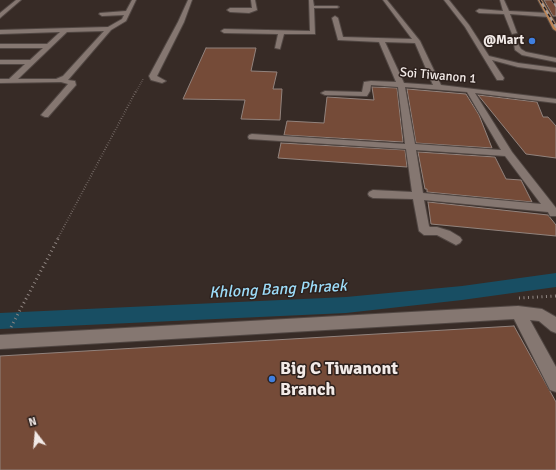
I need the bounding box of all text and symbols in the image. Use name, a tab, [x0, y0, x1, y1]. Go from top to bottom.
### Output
place label: @Mart	[483, 33, 524, 49]
marker: @Mart	[527, 36, 537, 46]
street label: Soi Tiwanon 1	[399, 65, 477, 87]
water label: Khlong Bang Phraek	[209, 277, 347, 303]
place label: Big C Tiwanont Branch	[280, 358, 398, 400]
marker: Big C Tiwanont Branch	[267, 374, 277, 384]
north arrow	[16, 414, 56, 454]
text: N	[27, 415, 38, 429]

